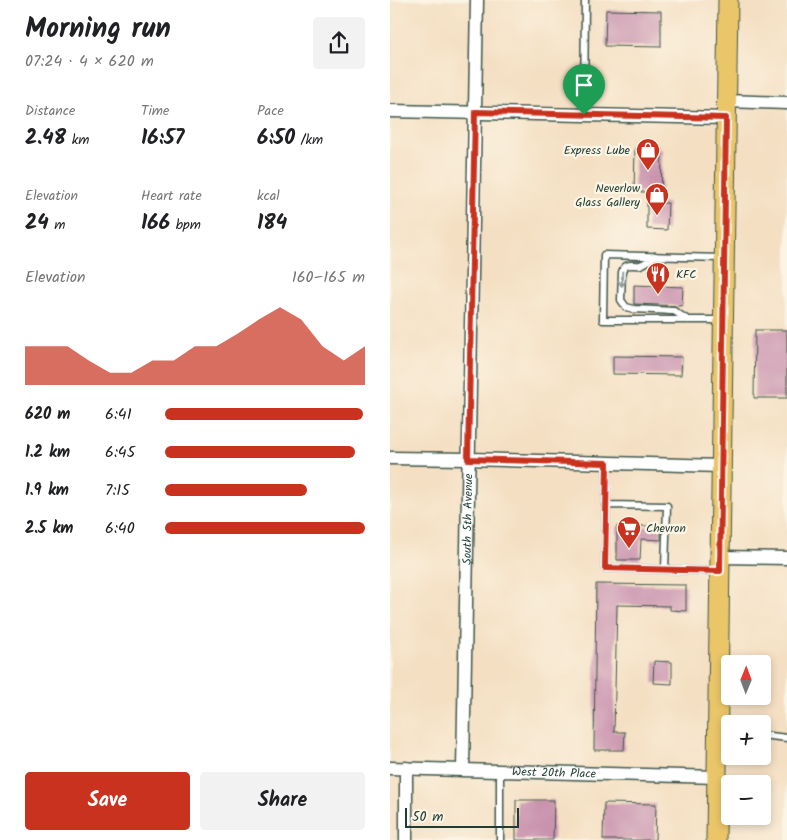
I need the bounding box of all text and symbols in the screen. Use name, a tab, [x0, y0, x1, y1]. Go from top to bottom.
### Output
text: Morning run	[25, 7, 171, 52]
button: share	[313, 17, 365, 69]
text: 07:24 · 4 × 620 m	[25, 49, 154, 74]
pin	[563, 64, 605, 115]
icon: arrive	[570, 71, 598, 99]
text: Distance	[25, 100, 75, 122]
text: Time	[141, 100, 169, 122]
text: Pace	[257, 100, 284, 122]
text: 2.48	[25, 122, 66, 155]
text: 16:57	[141, 122, 184, 155]
text: 6:50	[257, 122, 295, 155]
text: km	[66, 129, 89, 151]
text: /km	[295, 129, 323, 151]
shop icon: Express Lube	[635, 137, 661, 171]
place label: Express Lube	[564, 141, 631, 160]
place label: Neverlow Glass Gallery	[575, 179, 641, 212]
shop icon: Neverlow Glass Gallery	[644, 182, 670, 216]
text: Elevation	[25, 185, 78, 207]
text: Heart rate	[141, 185, 202, 207]
text: kcal	[257, 185, 280, 207]
text: 24	[25, 207, 49, 240]
text: 166	[141, 207, 170, 240]
text: 184	[257, 207, 287, 240]
text: m	[49, 214, 65, 236]
text: bpm	[170, 214, 201, 236]
restaurant icon: KFC	[645, 261, 671, 295]
text: Elevation	[25, 265, 86, 290]
text: 160–165 m	[292, 265, 365, 290]
place label: KFC	[676, 265, 697, 284]
one-way arrow	[617, 271, 626, 287]
text: 620 m	[25, 402, 70, 427]
text: 6:41	[105, 402, 132, 427]
text: 1.2 km	[25, 440, 70, 465]
text: 6:45	[105, 440, 135, 465]
street label: South 5th Avenue	[458, 473, 478, 565]
text: 1.9 km	[25, 478, 69, 503]
text: 7:15	[105, 478, 130, 503]
supermarket icon: Chevron	[616, 515, 642, 549]
text: 2.5 km	[25, 516, 73, 541]
text: 6:40	[105, 516, 135, 541]
place label: Chevron	[646, 519, 686, 538]
north arrow	[721, 655, 771, 705]
map controls	[721, 655, 771, 825]
button: +	[721, 715, 771, 765]
street label: West 20th Place	[512, 762, 597, 784]
button: Save	[25, 772, 190, 830]
button: Share	[200, 772, 365, 830]
button: −	[721, 775, 771, 825]
scale bar	[405, 805, 519, 828]
text: 50 m	[412, 806, 443, 828]

